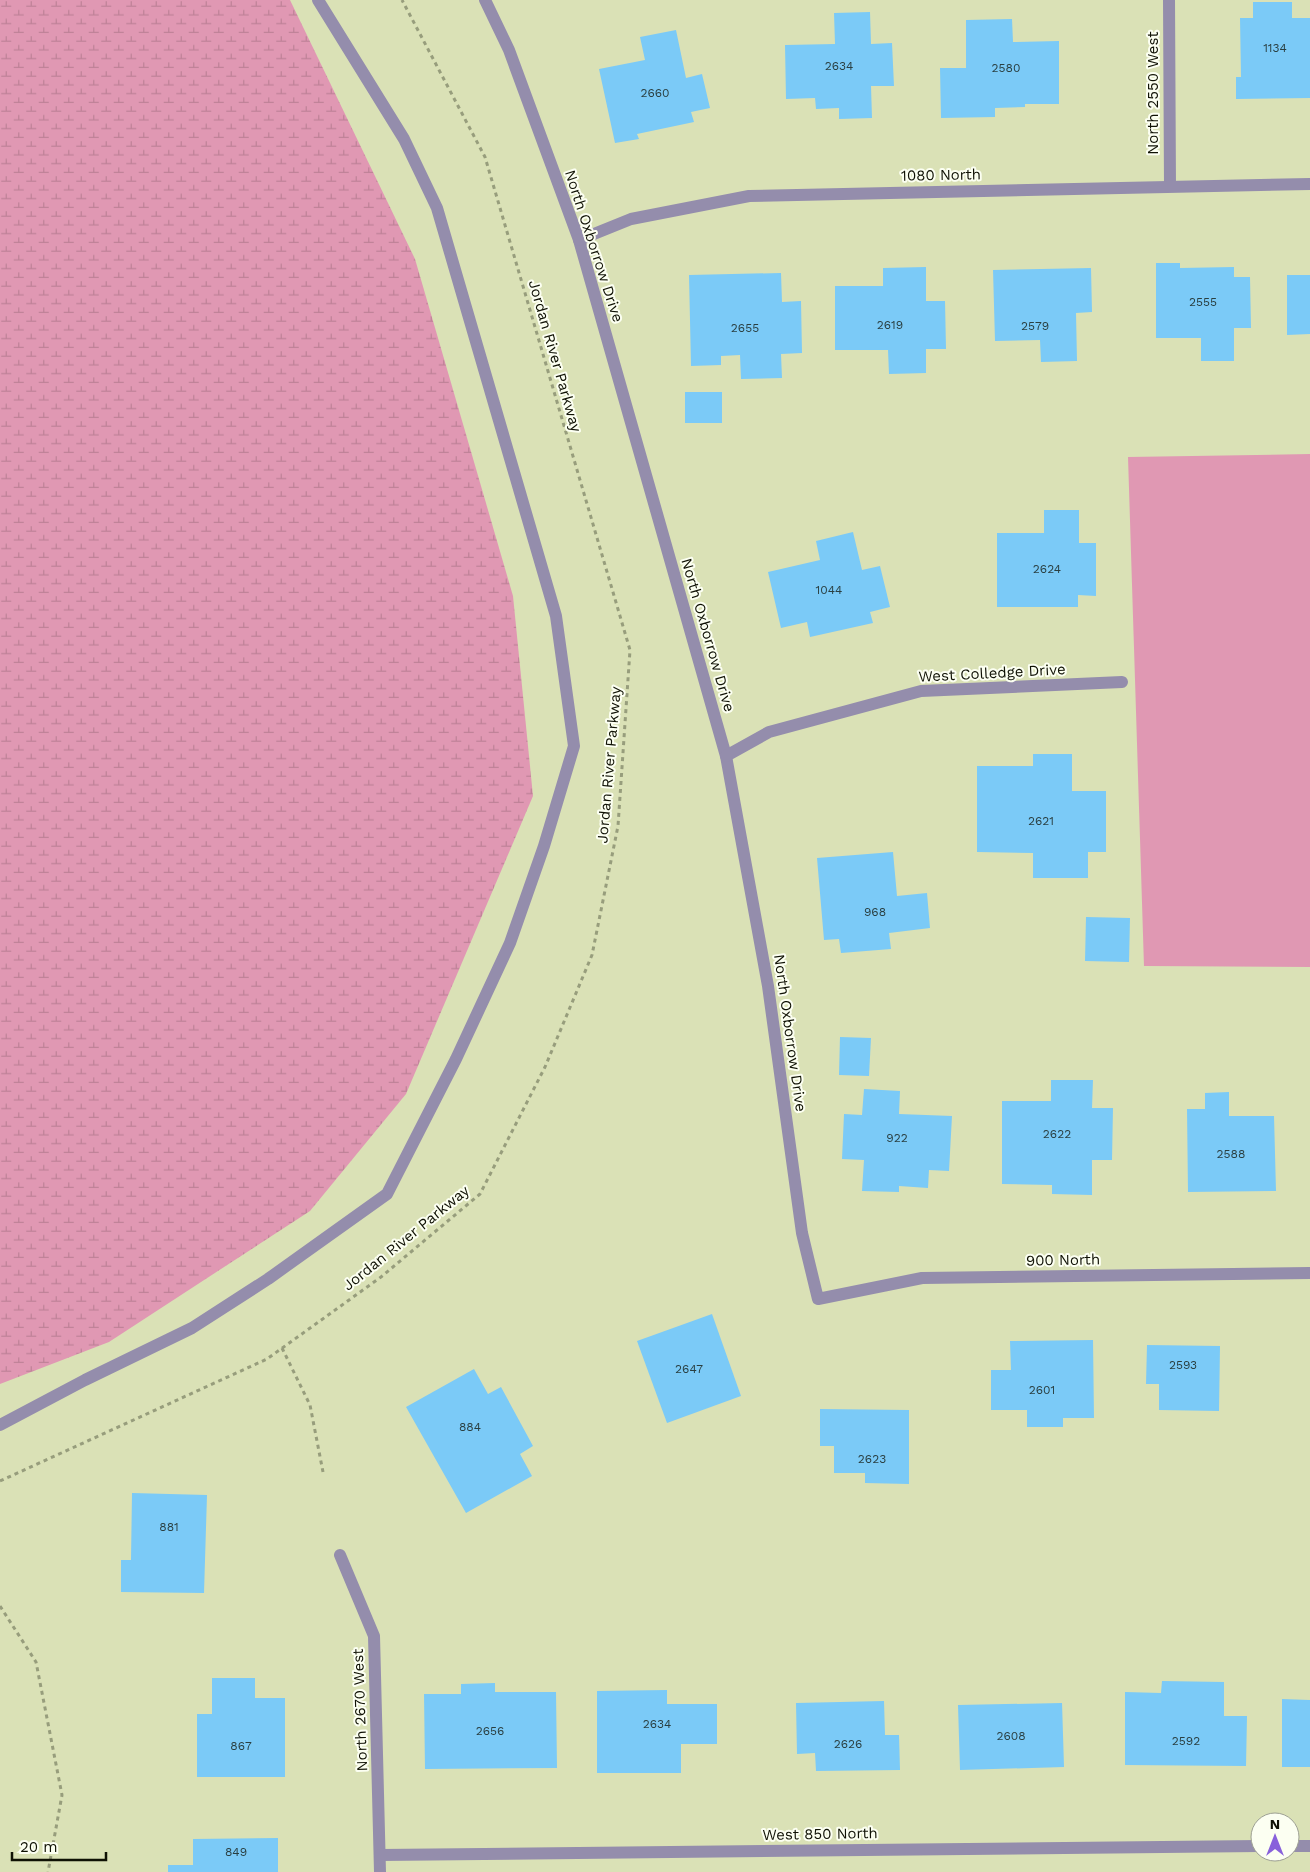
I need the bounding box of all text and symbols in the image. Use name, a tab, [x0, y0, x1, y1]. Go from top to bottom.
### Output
street label: North 2550 West	[1144, 31, 1162, 155]
house number: 1134	[1263, 41, 1287, 55]
house number: 2634	[825, 59, 853, 73]
house number: 2580	[992, 61, 1020, 75]
house number: 2660	[640, 86, 670, 100]
street label: 1080 North	[901, 165, 981, 185]
street label: North Oxborrow Drive	[561, 168, 627, 324]
street label: Jordan River Parkway	[525, 278, 585, 434]
house number: 2555	[1189, 295, 1217, 309]
house number: 2619	[877, 318, 903, 332]
house number: 2579	[1021, 319, 1049, 333]
house number: 2655	[731, 321, 759, 335]
street label: North Oxborrow Drive	[677, 556, 739, 714]
house number: 2624	[1033, 562, 1061, 576]
house number: 1044	[816, 583, 842, 597]
street label: West Colledge Drive	[918, 660, 1066, 686]
street label: Jordan River Parkway	[593, 686, 625, 844]
house number: 2621	[1028, 814, 1054, 828]
house number: 968	[864, 905, 886, 919]
street label: North Oxborrow Drive	[770, 953, 810, 1113]
house number: 2622	[1043, 1127, 1071, 1141]
house number: 922	[886, 1131, 908, 1145]
house number: 2588	[1217, 1147, 1245, 1161]
street label: Jordan River Parkway	[339, 1181, 473, 1294]
street label: 900 North	[1026, 1250, 1100, 1270]
house number: 2593	[1169, 1358, 1197, 1372]
house number: 2647	[675, 1362, 703, 1376]
house number: 2601	[1029, 1383, 1055, 1397]
house number: 884	[459, 1420, 481, 1434]
house number: 2623	[858, 1452, 886, 1466]
house number: 881	[159, 1520, 179, 1534]
street label: North 2670 West	[349, 1648, 371, 1772]
house number: 2634	[643, 1717, 671, 1731]
house number: 2656	[476, 1724, 504, 1738]
house number: 2608	[996, 1729, 1026, 1743]
house number: 2592	[1172, 1734, 1200, 1748]
house number: 2626	[834, 1737, 862, 1751]
house number: 867	[230, 1739, 252, 1753]
north arrow	[1250, 1812, 1300, 1862]
text: N	[1270, 1816, 1280, 1832]
street label: West 850 North	[762, 1824, 878, 1844]
scale bar	[12, 1830, 106, 1862]
text: 20 m	[20, 1838, 58, 1856]
house number: 849	[225, 1845, 247, 1859]

